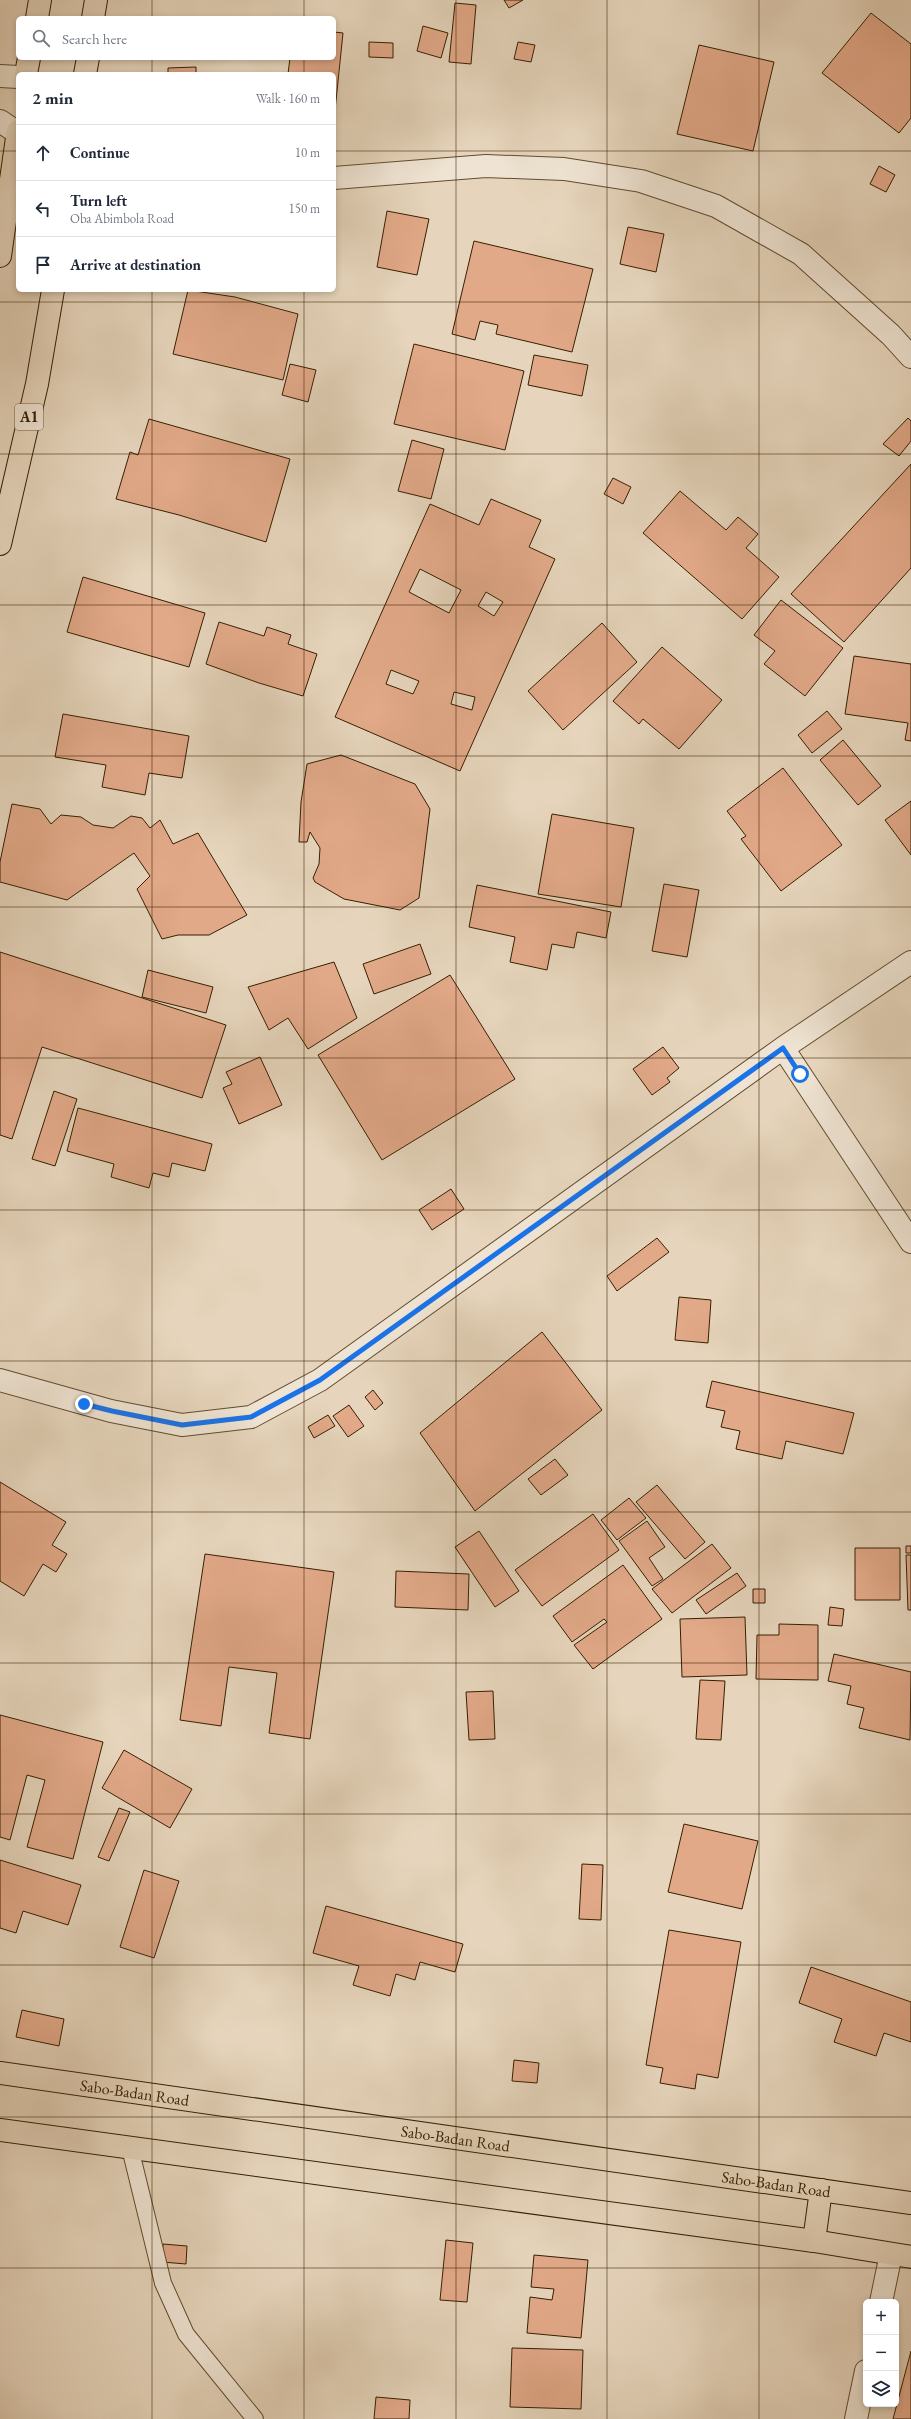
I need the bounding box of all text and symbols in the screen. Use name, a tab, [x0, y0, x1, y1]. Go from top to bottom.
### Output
search box	[16, 16, 336, 60]
icon: search	[30, 27, 52, 49]
text: Search here	[62, 29, 127, 48]
text: 2 min	[32, 87, 73, 109]
text: Walk · 160 m	[256, 90, 320, 107]
icon: ahead	[32, 142, 54, 164]
text: Continue	[70, 143, 130, 162]
text: 10 m	[295, 144, 320, 161]
text: Turn left	[70, 191, 127, 210]
icon: left	[32, 198, 54, 220]
text: 150 m	[289, 200, 320, 217]
text: Oba Abimbola Road	[70, 210, 174, 227]
icon: arrive	[32, 254, 54, 276]
text: Arrive at destination	[70, 255, 201, 274]
road number: A1	[15, 404, 43, 430]
route start	[791, 1065, 809, 1083]
route end	[75, 1395, 93, 1413]
street label: Sabo-Badan Road	[79, 2075, 191, 2111]
street label: Sabo-Badan Road	[399, 2120, 512, 2157]
street label: Sabo-Badan Road	[720, 2166, 833, 2203]
map controls	[863, 2299, 899, 2407]
button: +	[863, 2299, 899, 2335]
button: −	[863, 2335, 899, 2371]
button: layers	[863, 2371, 899, 2407]

